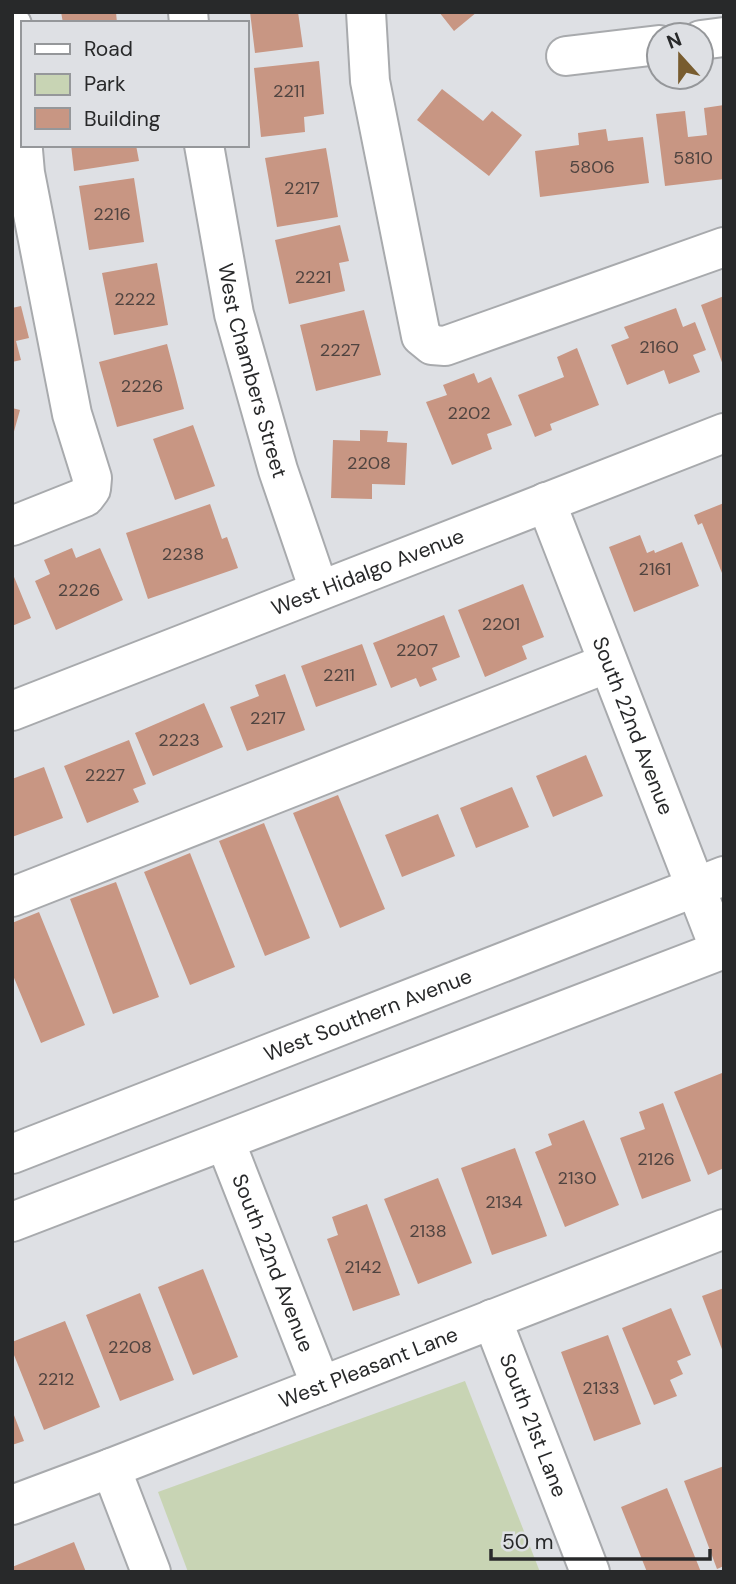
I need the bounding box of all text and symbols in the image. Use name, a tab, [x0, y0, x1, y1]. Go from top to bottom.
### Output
legend	[21, 21, 248, 147]
north arrow	[645, 21, 715, 91]
text: N	[663, 26, 685, 55]
text: Road	[84, 35, 133, 63]
text: Park	[84, 70, 126, 98]
house number: 2211	[273, 79, 305, 103]
text: Building	[84, 105, 161, 133]
house number: 5810	[673, 146, 713, 170]
house number: 5806	[569, 155, 615, 179]
house number: 2217	[284, 176, 320, 200]
house number: 2216	[93, 202, 131, 226]
street label: West Chambers Street	[211, 261, 294, 482]
house number: 2221	[295, 265, 331, 289]
house number: 2222	[114, 287, 156, 311]
house number: 2160	[639, 335, 679, 359]
house number: 2227	[320, 338, 360, 362]
house number: 2226	[121, 374, 163, 398]
house number: 2202	[447, 401, 491, 425]
house number: 2208	[347, 451, 391, 475]
street label: West Hidalgo Avenue	[267, 522, 468, 622]
house number: 2238	[162, 542, 204, 566]
house number: 2161	[639, 557, 671, 581]
house number: 2226	[58, 578, 100, 602]
house number: 2201	[482, 612, 520, 636]
street label: South 22nd Avenue	[586, 633, 680, 819]
house number: 2207	[396, 638, 438, 662]
house number: 2211	[323, 663, 355, 687]
house number: 2217	[250, 706, 286, 730]
house number: 2223	[158, 728, 200, 752]
house number: 2227	[85, 763, 125, 787]
street label: West Southern Avenue	[260, 962, 476, 1068]
house number: 2126	[637, 1147, 675, 1171]
house number: 2130	[558, 1166, 596, 1190]
street label: South 22nd Avenue	[225, 1170, 320, 1356]
house number: 2134	[485, 1190, 523, 1214]
house number: 2138	[409, 1219, 447, 1243]
house number: 2142	[344, 1255, 382, 1279]
street label: West Pleasant Lane	[275, 1320, 462, 1415]
house number: 2208	[108, 1335, 152, 1359]
street label: South 21st Lane	[493, 1350, 574, 1501]
house number: 2212	[38, 1367, 74, 1391]
house number: 2133	[582, 1376, 620, 1400]
scale bar	[491, 1518, 710, 1562]
text: 50 m	[502, 1528, 553, 1556]

